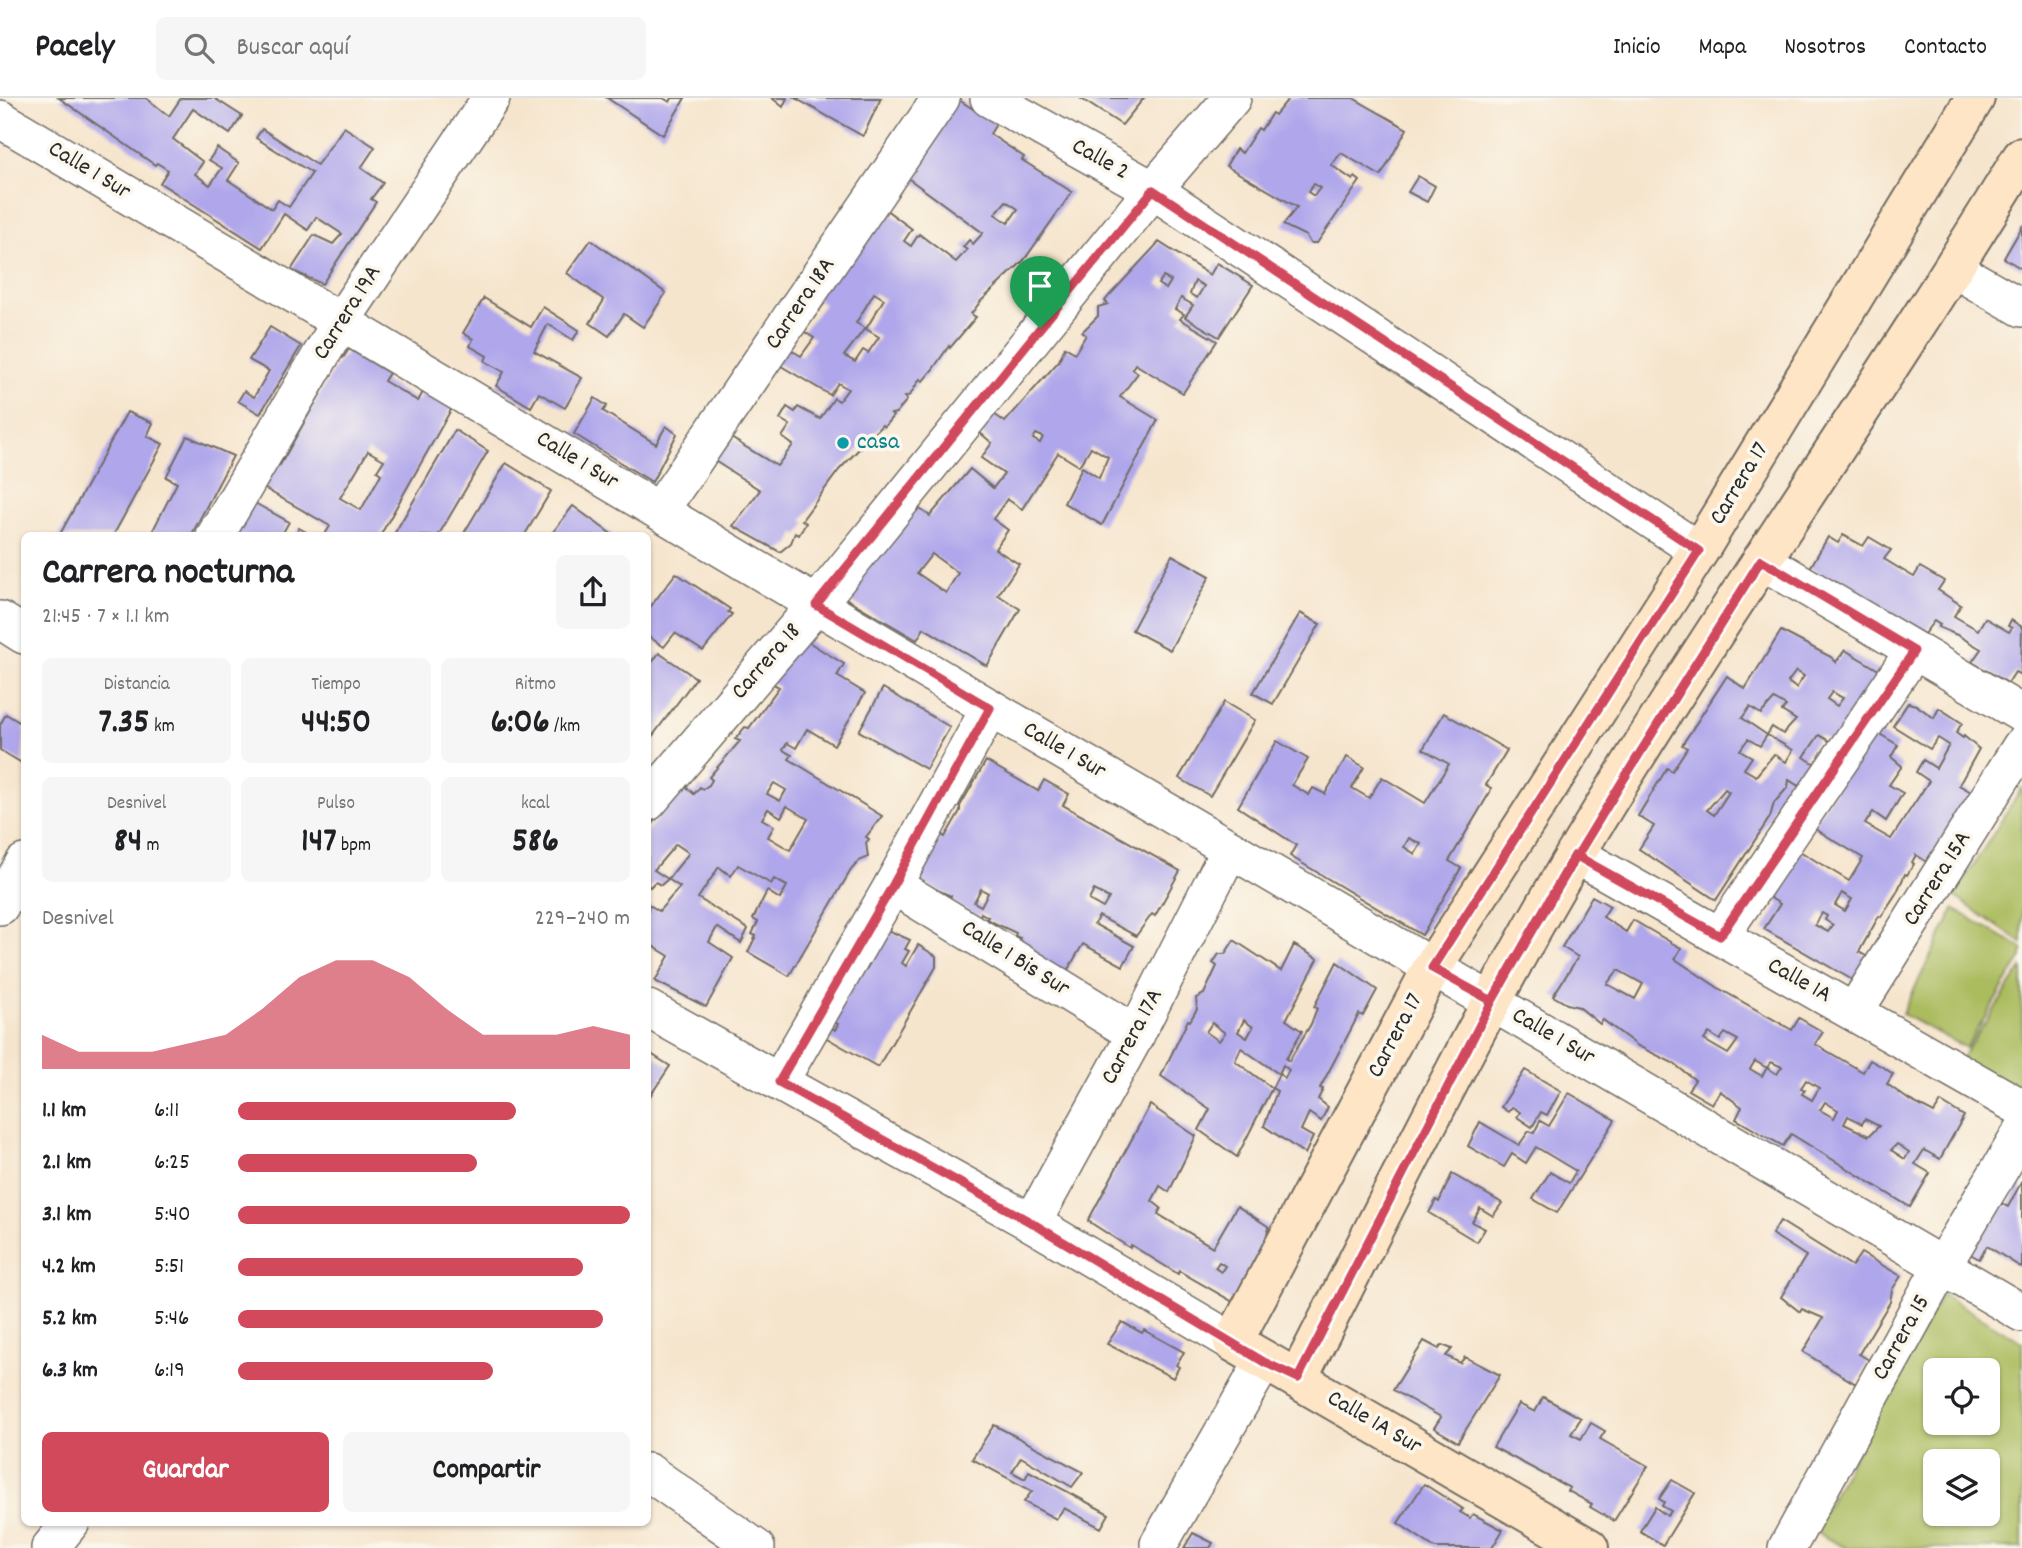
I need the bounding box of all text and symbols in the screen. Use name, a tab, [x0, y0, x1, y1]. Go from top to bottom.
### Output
search box	[156, 17, 646, 80]
text: Pacely	[35, 25, 114, 72]
icon: search	[180, 29, 218, 67]
text: Buscar aquí	[236, 30, 349, 67]
text: Inicio	[1613, 31, 1661, 65]
text: Mapa	[1699, 31, 1746, 65]
text: Nosotros	[1784, 31, 1866, 65]
text: Contacto	[1904, 31, 1987, 65]
street label: Calle 2	[1065, 130, 1135, 190]
street label: Calle 1 Sur	[41, 133, 137, 209]
street label: Carrera 18A	[758, 251, 844, 357]
pin	[1010, 256, 1070, 328]
street label: Carrera 19A	[305, 259, 391, 367]
icon: arrive	[1021, 267, 1059, 305]
street label: Calle 1 Sur	[529, 423, 625, 499]
place label: casa	[857, 426, 900, 460]
marker: casa	[835, 435, 851, 451]
street label: Carrera 17	[1702, 436, 1778, 532]
text: Carrera nocturna	[42, 547, 294, 602]
button: share	[556, 555, 630, 629]
text: 21:45 · 7 × 1.1 km	[42, 601, 170, 634]
street label: Carrera 18	[724, 616, 810, 708]
text: Distancia	[104, 672, 170, 699]
text: Tiempo	[311, 672, 361, 699]
text: Ritmo	[515, 672, 556, 699]
text: 7.35	[99, 699, 150, 749]
text: 44:50	[301, 699, 371, 749]
text: 6:06	[490, 699, 550, 749]
street label: Calle 1 Sur	[1016, 713, 1112, 789]
text: km	[150, 714, 175, 741]
text: /km	[550, 714, 580, 741]
text: Desnivel	[107, 791, 166, 818]
text: Pulso	[317, 791, 355, 818]
text: kcal	[521, 791, 550, 818]
text: 84	[114, 818, 142, 868]
text: 147	[301, 818, 337, 868]
text: 586	[512, 818, 559, 868]
street label: Carrera 15A	[1895, 825, 1981, 933]
text: m	[142, 833, 160, 860]
text: bpm	[337, 833, 371, 860]
text: Desnivel	[42, 903, 114, 936]
text: 229–240 m	[535, 903, 630, 936]
street label: Calle 1 Bis Sur	[954, 912, 1076, 1006]
street label: Calle 1A	[1761, 949, 1837, 1013]
street label: Carrera 17A	[1093, 983, 1173, 1091]
street label: Carrera 17	[1359, 988, 1433, 1084]
street label: Calle 1 Sur	[1505, 999, 1601, 1075]
text: 1.1 km	[42, 1095, 86, 1128]
text: 6:11	[154, 1095, 179, 1128]
text: 2.1 km	[42, 1147, 91, 1180]
text: 6:25	[154, 1147, 190, 1180]
text: 3.1 km	[42, 1199, 92, 1232]
text: 5:40	[154, 1199, 191, 1232]
text: 4.2 km	[42, 1251, 96, 1284]
text: 5:51	[154, 1251, 184, 1284]
street label: Carrera 15	[1864, 1289, 1940, 1387]
text: 5.2 km	[42, 1303, 97, 1336]
text: 5:46	[154, 1303, 189, 1336]
text: 6.3 km	[42, 1355, 98, 1388]
text: 6:19	[154, 1355, 185, 1388]
map controls	[1923, 1358, 2000, 1526]
button: locate	[1923, 1358, 2000, 1435]
street label: Calle 1A Sur	[1320, 1382, 1428, 1464]
button: Guardar	[42, 1432, 329, 1512]
button: Compartir	[343, 1432, 630, 1512]
button: layers	[1923, 1449, 2000, 1526]

